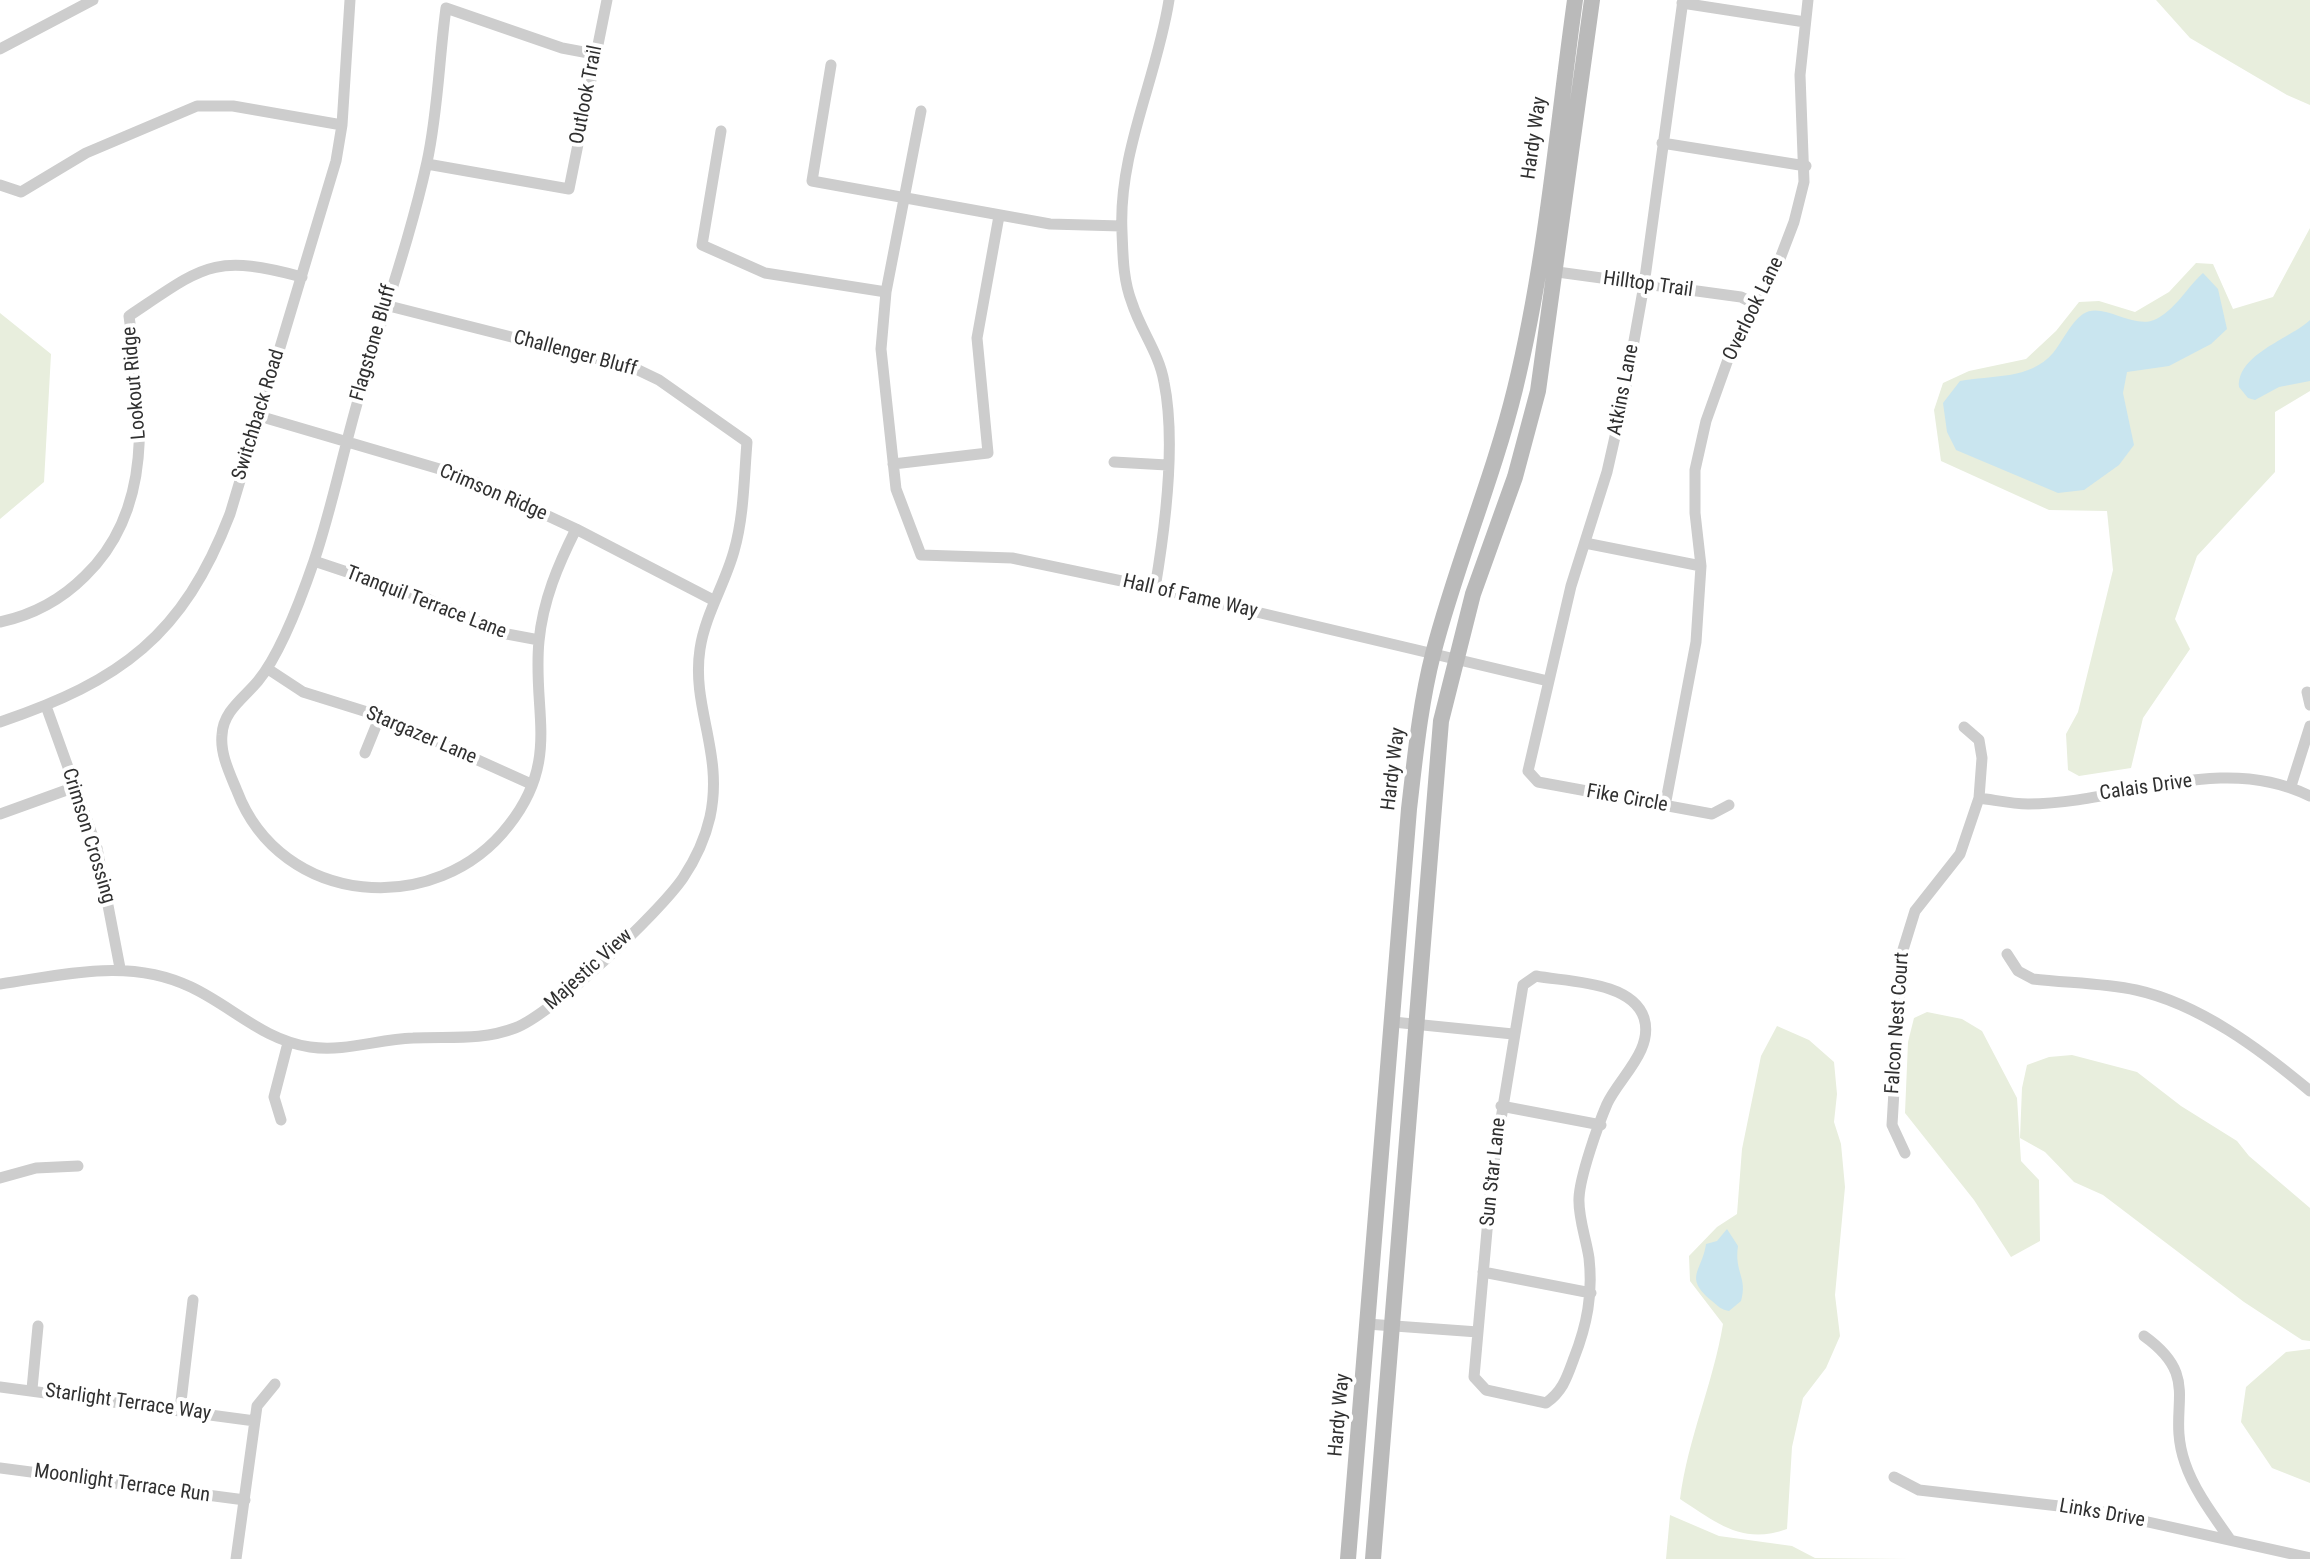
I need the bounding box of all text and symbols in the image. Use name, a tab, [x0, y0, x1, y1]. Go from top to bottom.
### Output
street label: Outlook Trail	[566, 44, 608, 146]
street label: Hardy Way	[1517, 95, 1553, 181]
street label: Overlook Lane	[1719, 253, 1789, 365]
street label: Hilltop Trail	[1602, 267, 1694, 303]
street label: Flagstone Bluff	[346, 282, 402, 404]
street label: Lookout Ridge	[118, 326, 152, 440]
street label: Challenger Bluff	[511, 326, 639, 382]
street label: Atkins Lane	[1603, 342, 1645, 438]
street label: Switchback Road	[228, 347, 290, 483]
street label: Crimson Ridge	[435, 460, 551, 526]
street label: Tranquil Terrace Lane	[343, 561, 509, 645]
street label: Hall of Fame Way	[1120, 570, 1260, 624]
street label: Stargazer Lane	[362, 702, 480, 770]
street label: Hardy Way	[1377, 726, 1411, 812]
street label: Crimson Crossing	[56, 765, 120, 907]
street label: Calais Drive	[2098, 770, 2194, 806]
street label: Fike Circle	[1585, 780, 1669, 818]
street label: Majestic View	[540, 924, 638, 1016]
street label: Falcon Nest Court	[1881, 951, 1915, 1095]
street label: Sun Star Lane	[1476, 1117, 1512, 1227]
street label: Hardy Way	[1324, 1372, 1356, 1458]
street label: Starlight Terrace Way	[44, 1379, 212, 1427]
street label: Moonlight Terrace Run	[32, 1460, 212, 1508]
street label: Links Drive	[2057, 1495, 2147, 1533]

